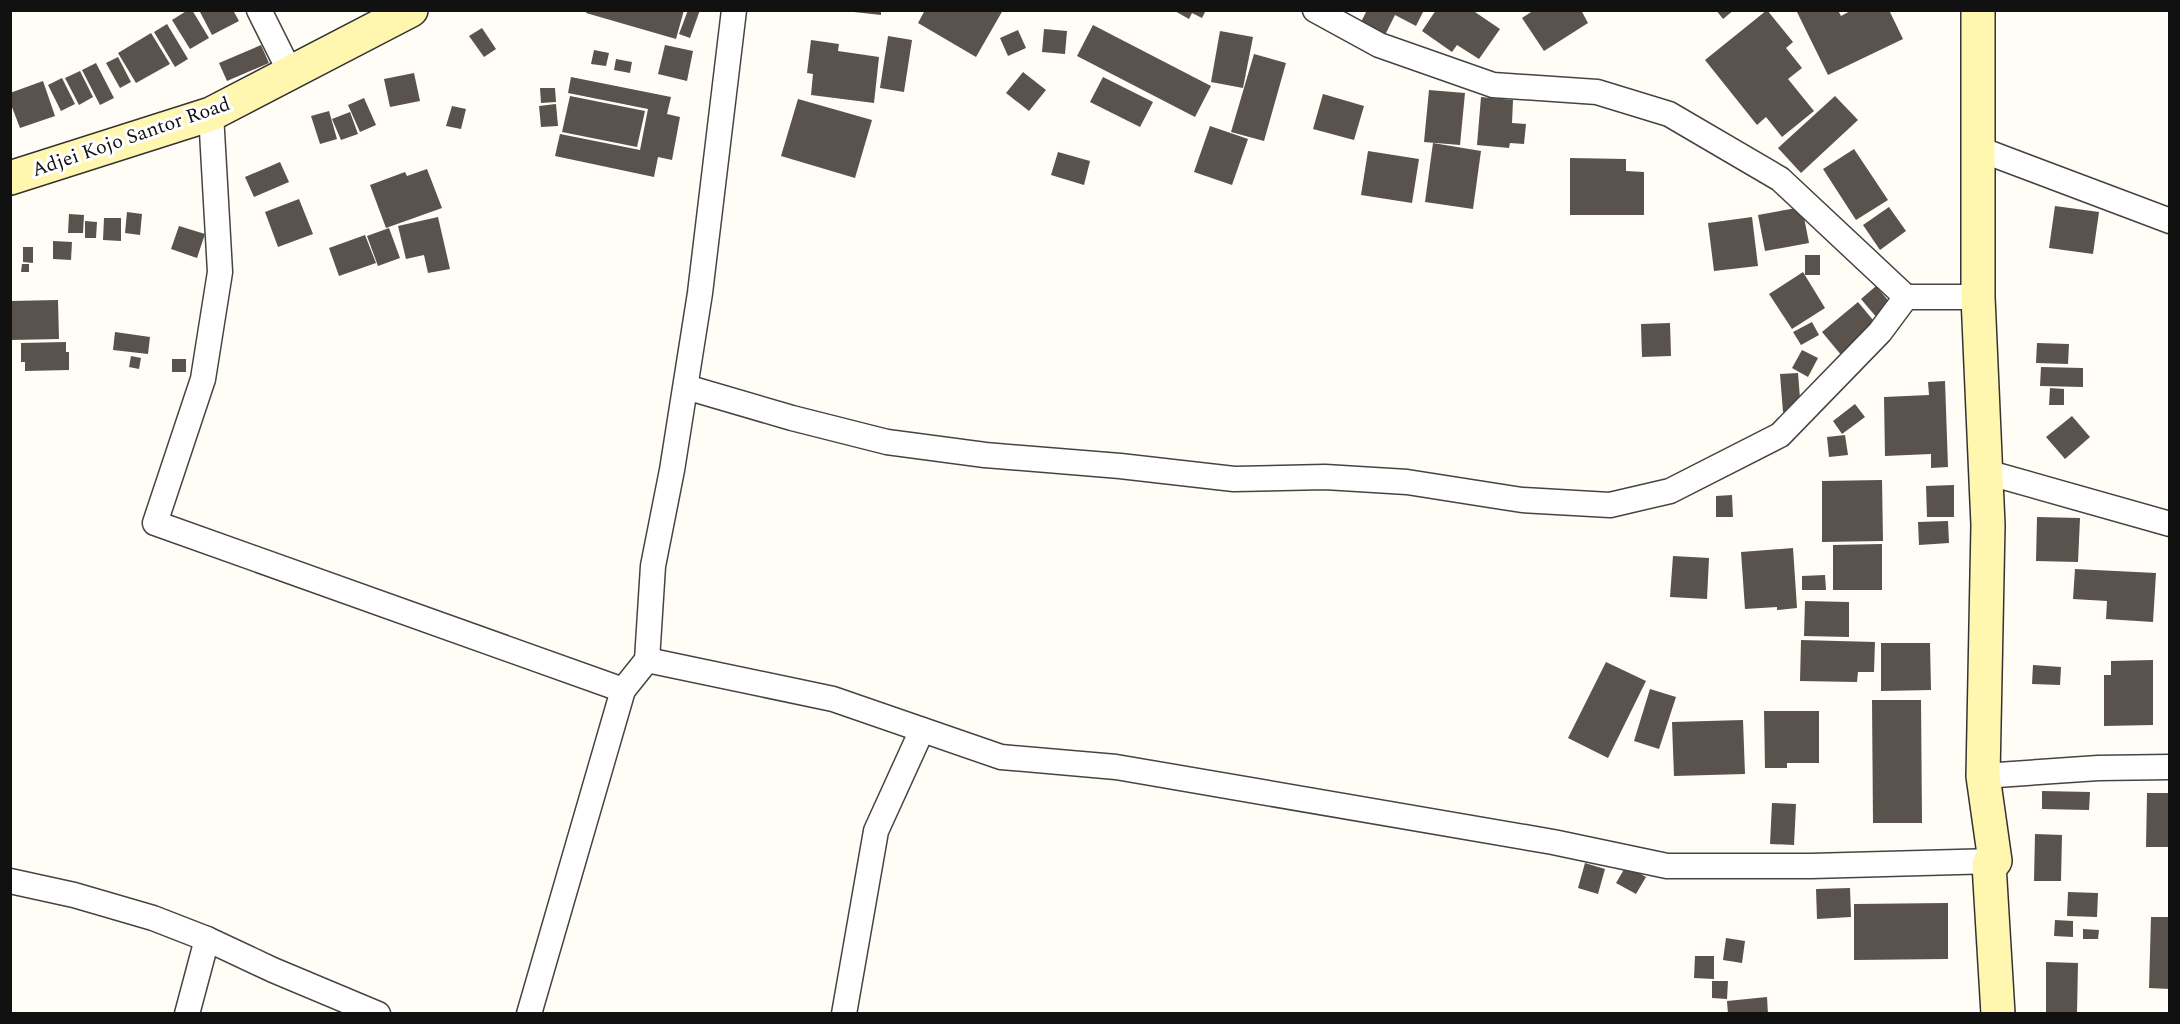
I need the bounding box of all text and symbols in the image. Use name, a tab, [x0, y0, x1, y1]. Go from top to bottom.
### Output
street label: Adjei Kojo Santor Road	[28, 89, 234, 185]

